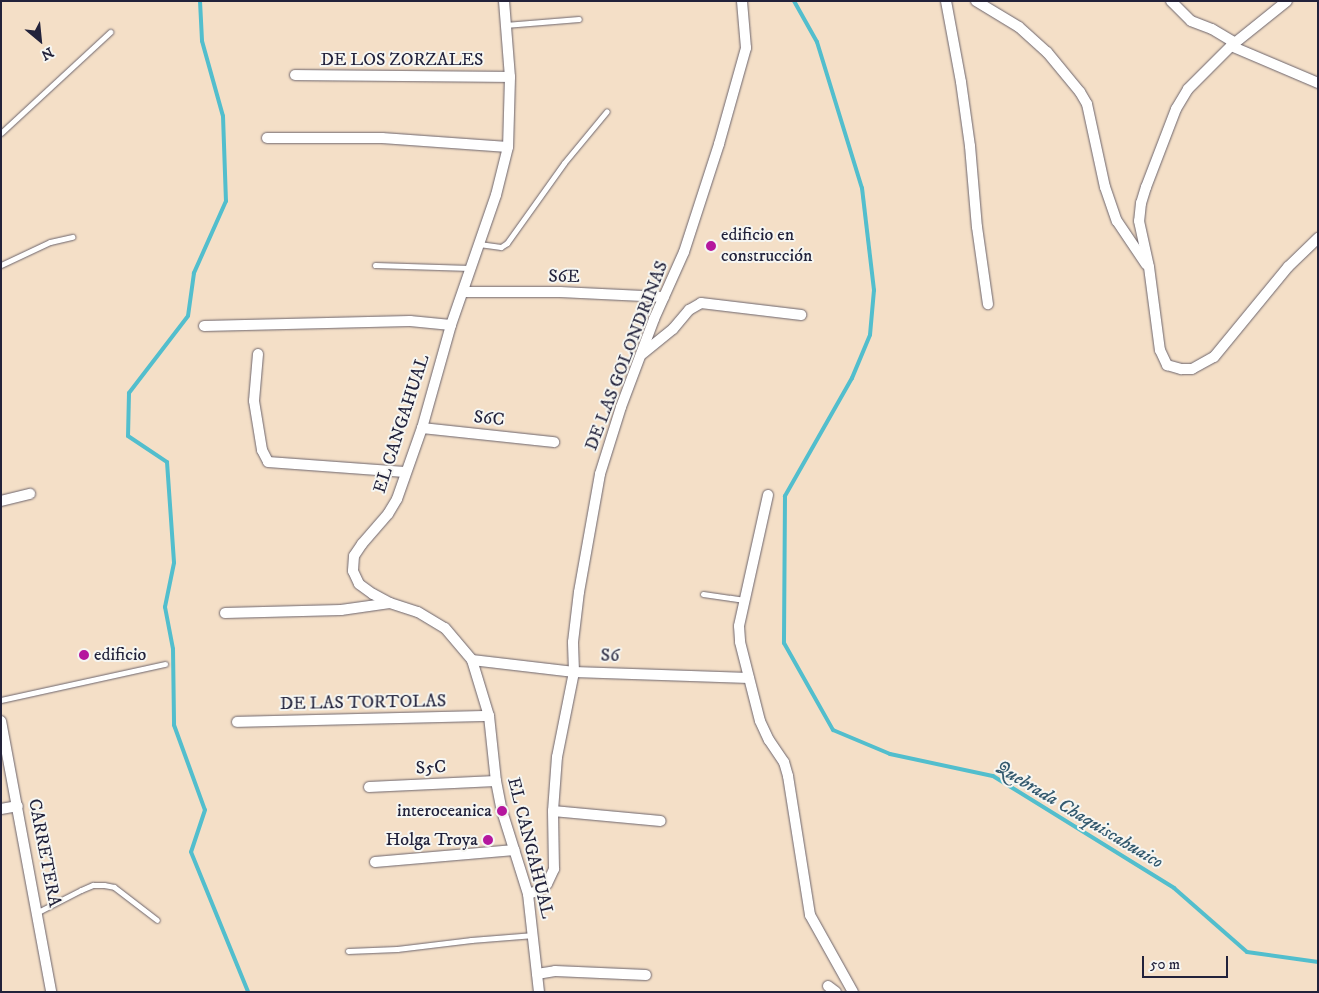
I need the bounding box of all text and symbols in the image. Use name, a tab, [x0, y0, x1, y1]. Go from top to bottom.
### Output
north arrow	[15, 15, 65, 65]
text: N	[38, 43, 56, 64]
street label: DE LOS ZORZALES	[320, 49, 484, 71]
place label: edificio en construcción	[721, 225, 812, 268]
marker: edificio en construcción	[705, 240, 717, 252]
street label: DE LAS GOLONDRINAS	[581, 258, 673, 454]
street label: S6E	[548, 266, 580, 288]
street label: EL CANGAHUAL	[369, 352, 435, 496]
street label: S6C	[473, 407, 505, 431]
place label: edificio	[94, 644, 146, 666]
street label: S6	[600, 645, 620, 667]
marker: edificio	[78, 649, 90, 661]
street label: DE LAS TORTOLAS	[280, 691, 446, 715]
street label: S5C	[415, 756, 447, 780]
water label: Quebrada Chaquiscahuaico	[991, 756, 1167, 874]
street label: EL CANGAHUAL	[502, 775, 558, 921]
street label: CARRETERA	[23, 797, 65, 909]
place label: interoceanica	[397, 800, 492, 822]
marker: interoceanica	[496, 805, 508, 817]
place label: Holga Troya	[385, 829, 478, 851]
marker: Holga Troya	[482, 834, 494, 846]
scale bar	[1144, 946, 1230, 978]
text: 50 m	[1150, 955, 1180, 974]

